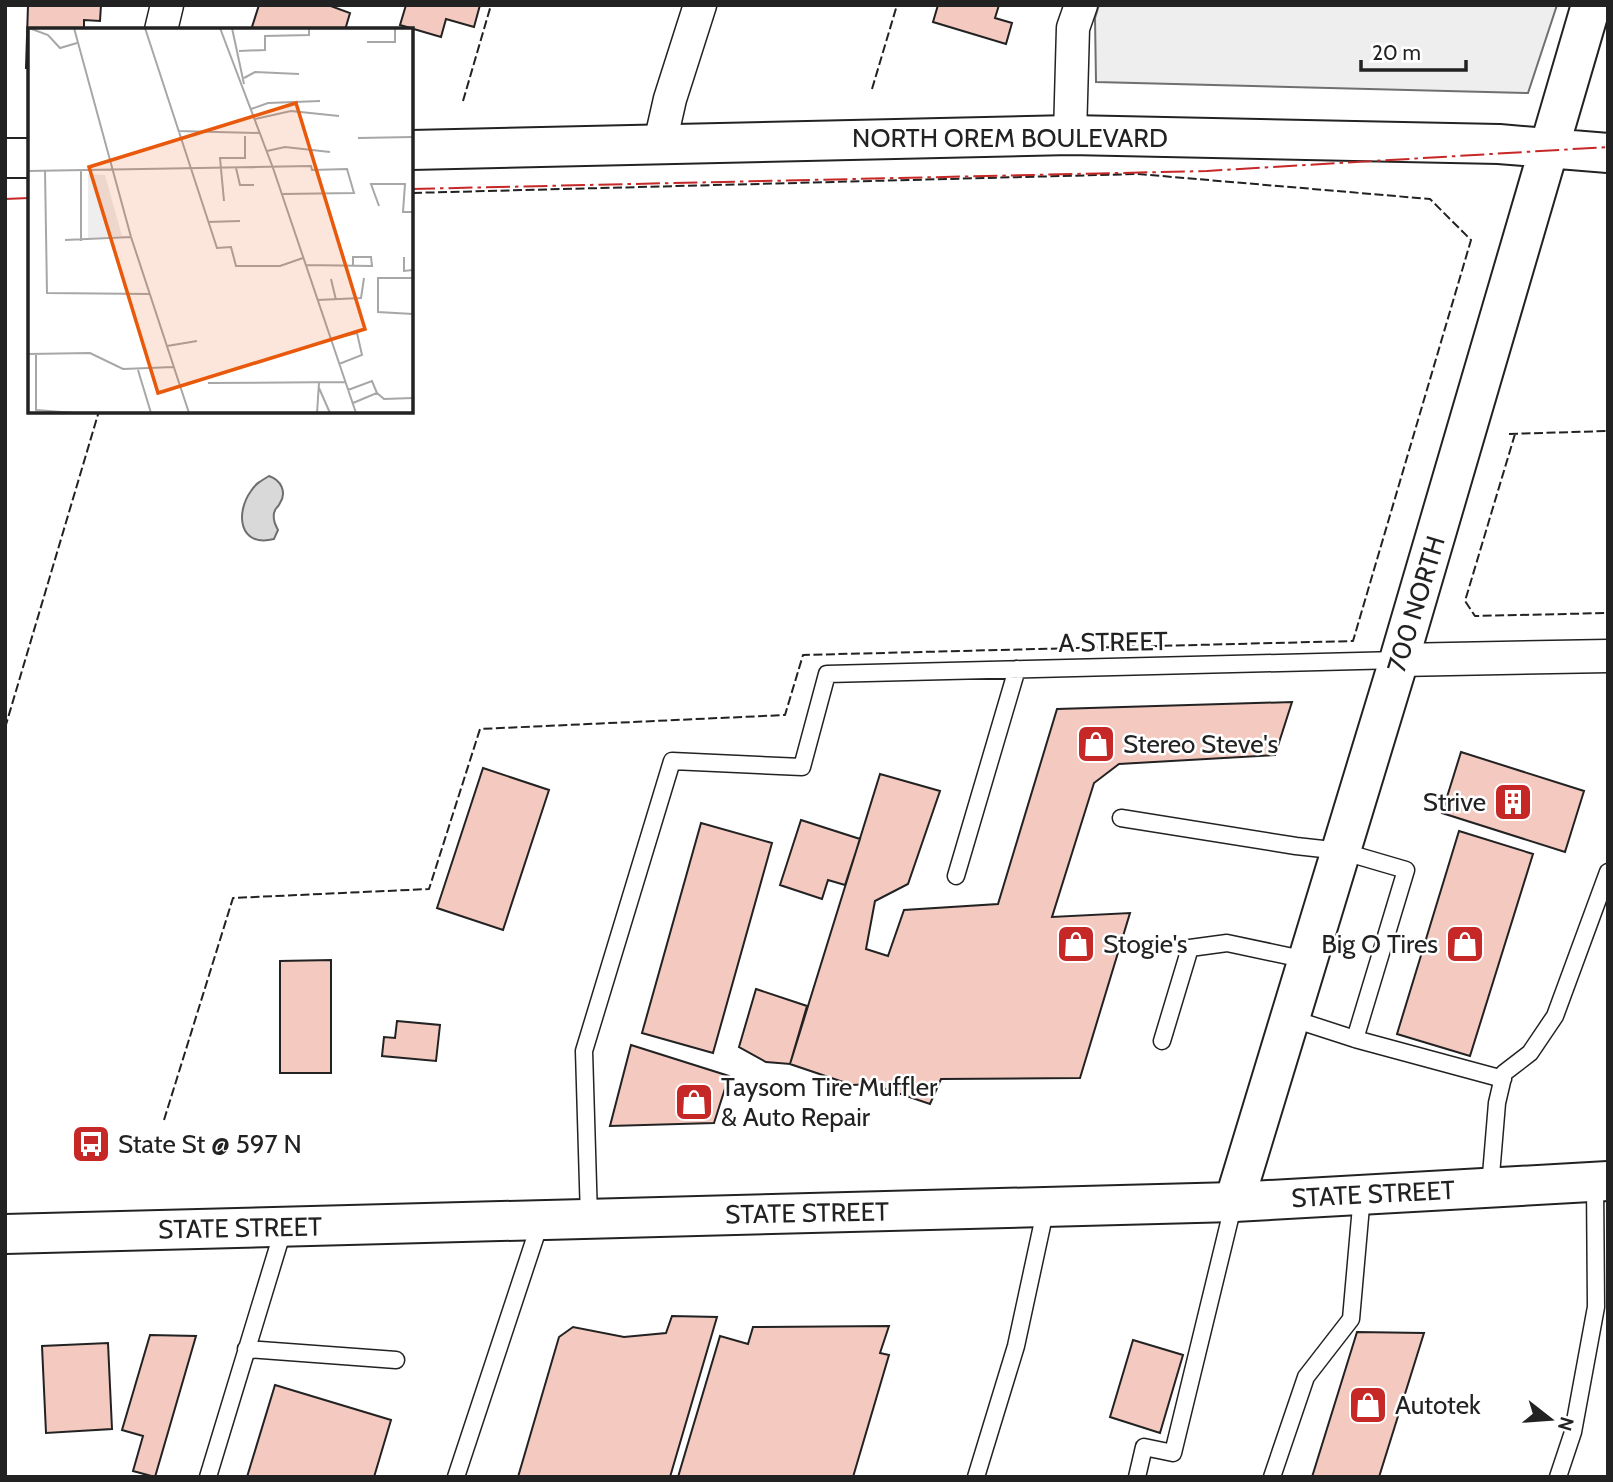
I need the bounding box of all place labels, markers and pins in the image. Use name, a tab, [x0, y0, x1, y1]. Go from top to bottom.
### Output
shop icon: Stereo Steve's	[1075, 723, 1117, 765]
place label: Stereo Steve's	[1123, 728, 1278, 760]
building icon: Strive	[1492, 781, 1534, 823]
place label: Strive	[1423, 786, 1486, 818]
shop icon: Stogie's	[1055, 923, 1097, 965]
shop icon: Big O Tires	[1444, 923, 1486, 965]
place label: Stogie's	[1103, 928, 1188, 960]
place label: Big O Tires	[1321, 928, 1438, 960]
place label: Taysom Tire Muffler & Auto Repair	[721, 1071, 938, 1133]
shop icon: Taysom Tire Muffler & Auto Repair	[673, 1081, 715, 1123]
bus stop icon: State St @ 597 N	[70, 1123, 112, 1165]
place label: State St @ 597 N	[118, 1128, 302, 1160]
shop icon: Autotek	[1347, 1384, 1389, 1426]
place label: Autotek	[1395, 1389, 1481, 1421]

